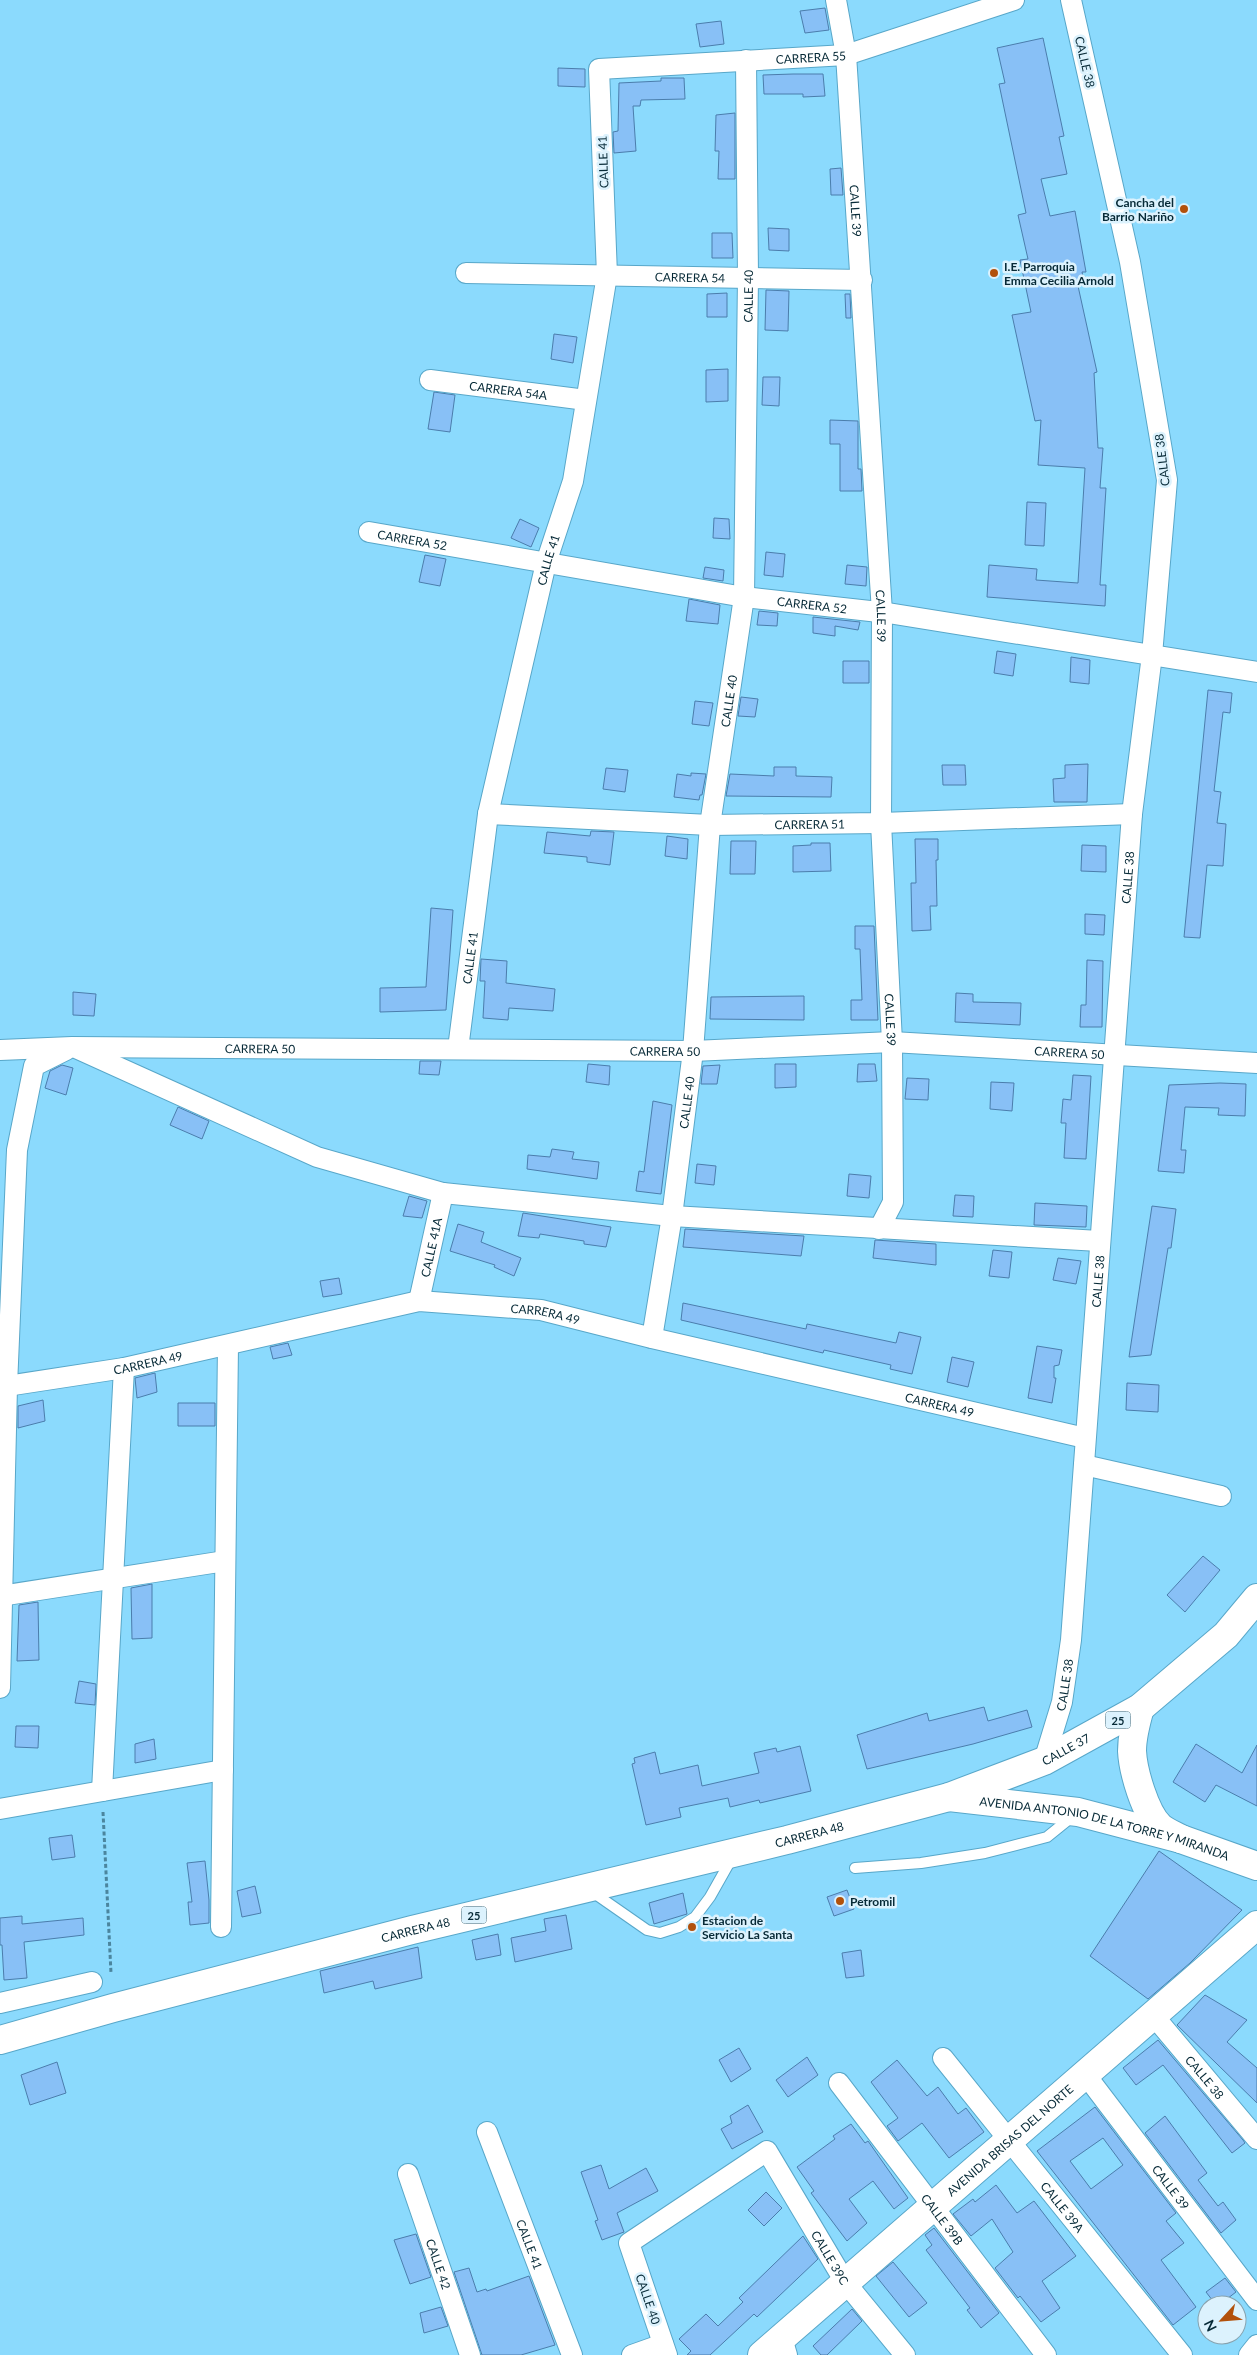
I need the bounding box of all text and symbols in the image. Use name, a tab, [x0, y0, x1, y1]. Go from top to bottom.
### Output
street label: CALLE 38	[1072, 35, 1098, 89]
street label: CARRERA 55	[775, 48, 846, 66]
street label: CALLE 41	[595, 136, 611, 188]
street label: CALLE 39	[847, 184, 865, 237]
place label: Cancha del Barrio Nariño	[1102, 195, 1174, 224]
marker: Cancha del Barrio Nariño	[1178, 203, 1190, 215]
place label: I.E. Parroquia Emma Cecilia Arnold	[1004, 259, 1114, 288]
marker: I.E. Parroquia Emma Cecilia Arnold	[988, 267, 1000, 279]
street label: CARRERA 54	[655, 269, 725, 285]
street label: CALLE 40	[740, 270, 756, 322]
street label: CARRERA 54A	[468, 378, 549, 403]
street label: CALLE 38	[1151, 433, 1173, 487]
street label: CARRERA 52	[376, 526, 448, 553]
street label: CALLE 41	[534, 532, 562, 587]
street label: CALLE 39	[873, 589, 889, 642]
street label: CARRERA 52	[776, 593, 848, 616]
street label: CALLE 40	[717, 674, 740, 728]
street label: CARRERA 51	[774, 816, 845, 832]
street label: CALLE 38	[1118, 851, 1137, 904]
street label: CALLE 41	[459, 931, 480, 985]
street label: CALLE 39	[882, 993, 900, 1046]
street label: CARRERA 50	[225, 1040, 295, 1056]
street label: CARRERA 50	[630, 1043, 701, 1059]
street label: CARRERA 50	[1034, 1043, 1105, 1062]
street label: CALLE 40	[676, 1076, 697, 1130]
street label: CALLE 41A	[417, 1215, 445, 1279]
street label: CALLE 38	[1088, 1255, 1107, 1308]
street label: CARRERA 49	[510, 1300, 582, 1327]
street label: CARRERA 49	[112, 1347, 184, 1377]
street label: CARRERA 49	[904, 1389, 976, 1420]
street label: CALLE 38	[1052, 1658, 1076, 1713]
road number: 25	[1106, 1712, 1130, 1728]
street label: CALLE 37	[1039, 1730, 1092, 1768]
street label: AVENIDA ANTONIO DE LA TORRE Y MIRANDA	[979, 1793, 1232, 1863]
street label: CARRERA 48	[773, 1818, 845, 1850]
place label: Petromil	[850, 1894, 895, 1909]
marker: Petromil	[834, 1895, 846, 1907]
road number: 25	[462, 1906, 486, 1924]
place label: Estacion de Servicio La Santa	[702, 1913, 793, 1942]
street label: CARRERA 48	[379, 1914, 451, 1945]
marker: Estacion de Servicio La Santa	[686, 1921, 698, 1933]
street label: CALLE 38	[1182, 2052, 1228, 2102]
street label: AVENIDA BRISAS DEL NORTE	[943, 2081, 1076, 2199]
street label: CALLE 39	[1149, 2162, 1193, 2212]
street label: CALLE 39A	[1038, 2179, 1088, 2236]
street label: CALLE 39B	[918, 2191, 967, 2248]
street label: CALLE 41	[513, 2217, 546, 2271]
street label: CALLE 39C	[808, 2228, 852, 2287]
street label: CALLE 42	[423, 2237, 454, 2291]
street label: CALLE 40	[632, 2272, 664, 2326]
north arrow	[1197, 2295, 1247, 2345]
text: N	[1200, 2317, 1220, 2334]

